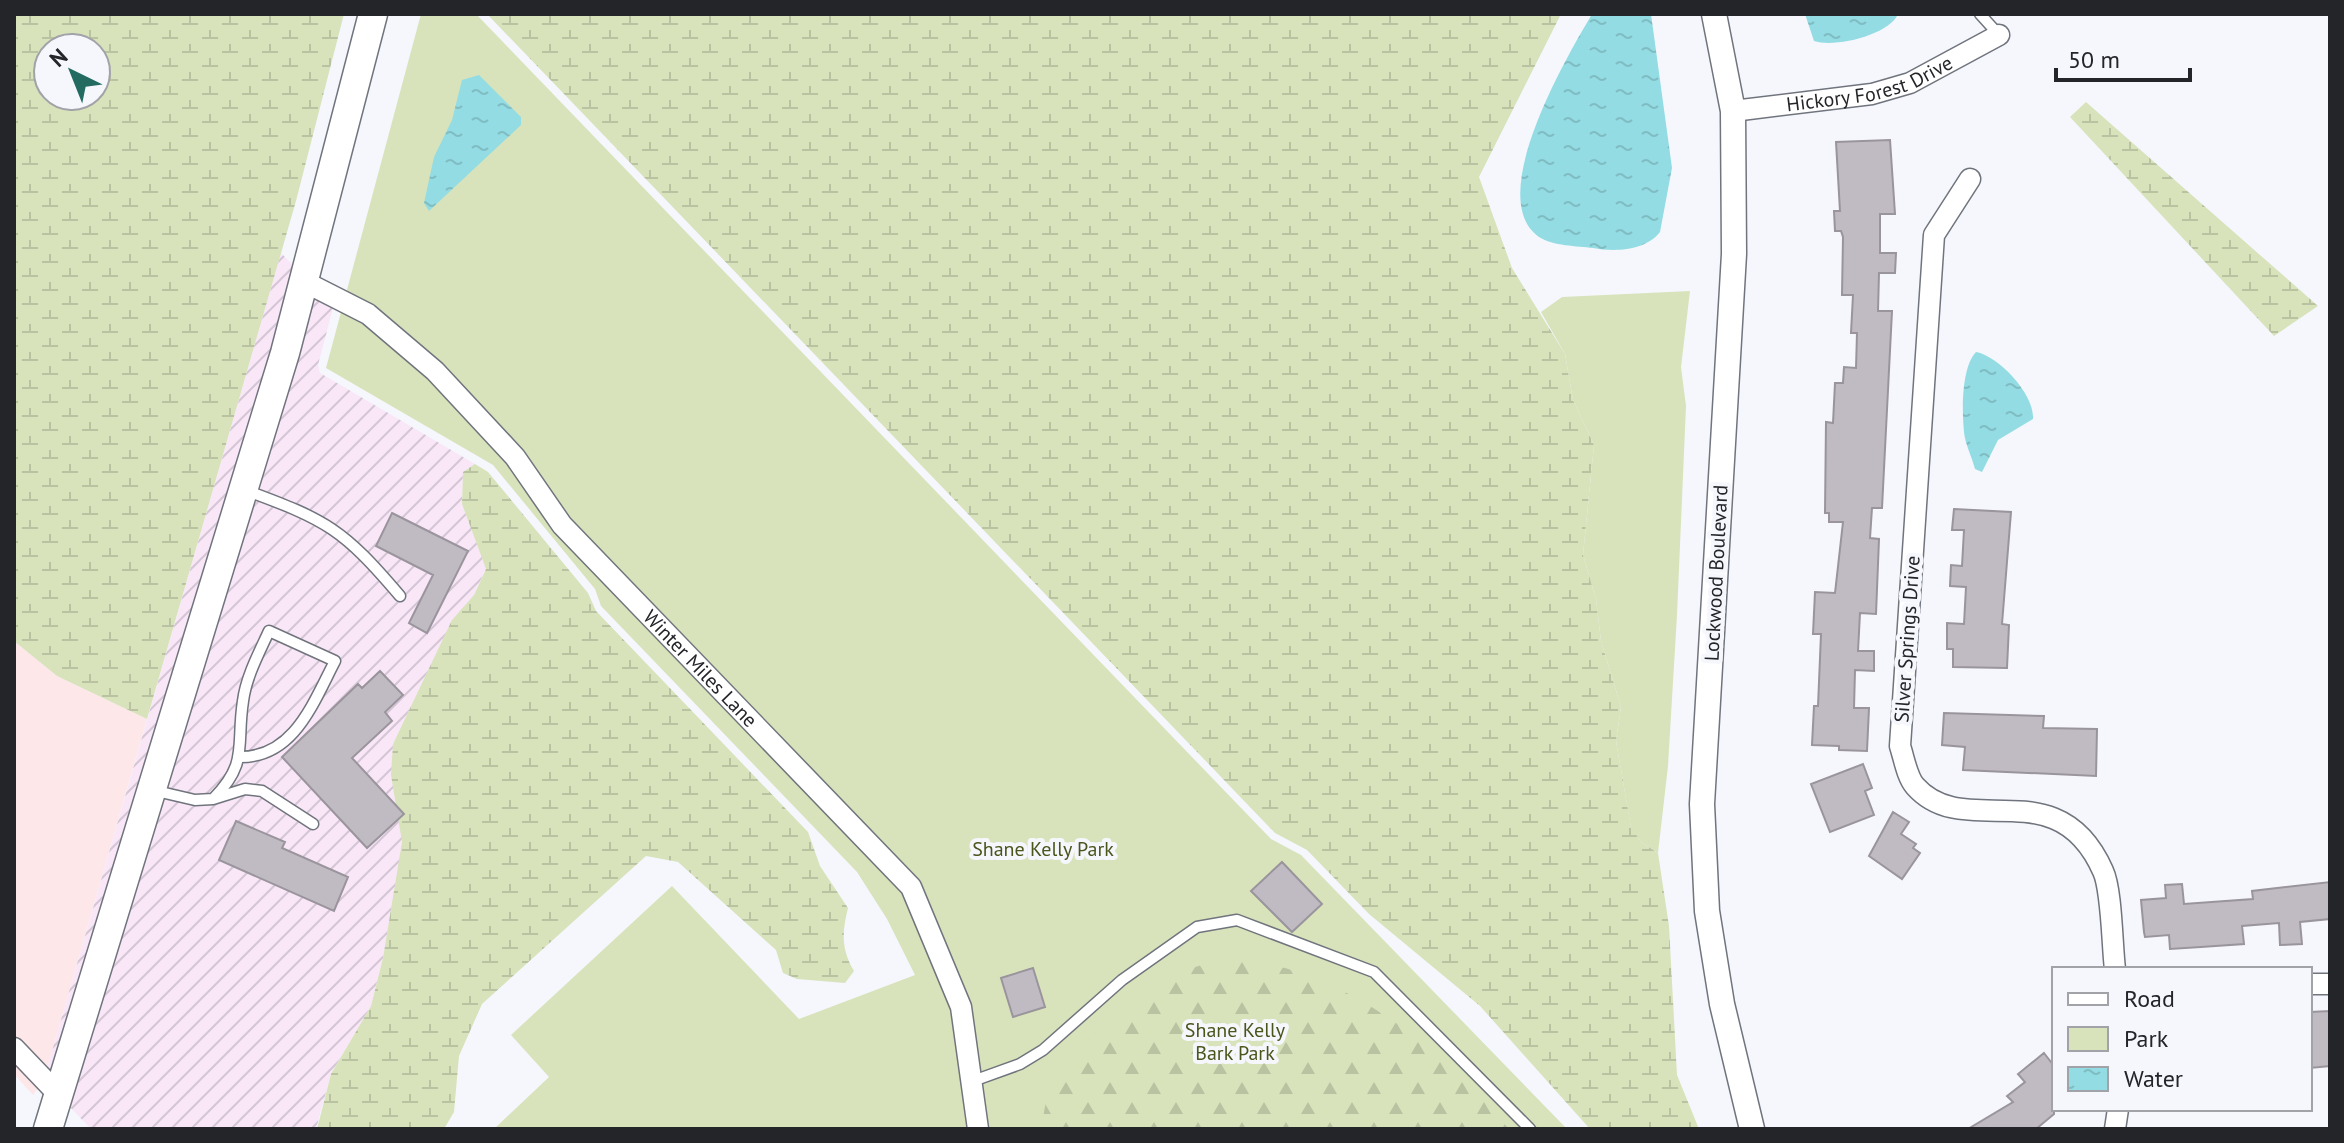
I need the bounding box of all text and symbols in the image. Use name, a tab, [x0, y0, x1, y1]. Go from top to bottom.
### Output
north arrow	[32, 32, 112, 112]
scale bar	[2056, 32, 2190, 82]
text: N	[44, 42, 73, 73]
text: 50 m	[2068, 44, 2120, 75]
street label: Hickory Forest Drive	[1785, 49, 1957, 117]
street label: Lockwood Boulevard	[1698, 484, 1734, 662]
street label: Silver Springs Drive	[1888, 555, 1926, 723]
street label: Winter Miles Lane	[638, 604, 763, 733]
park label: Shane Kelly Park	[972, 836, 1114, 862]
legend	[2052, 967, 2312, 1111]
text: Road	[2124, 983, 2175, 1014]
park label: Shane Kelly Bark Park	[1185, 1017, 1286, 1066]
text: Park	[2124, 1023, 2169, 1054]
text: Water	[2124, 1063, 2183, 1094]

